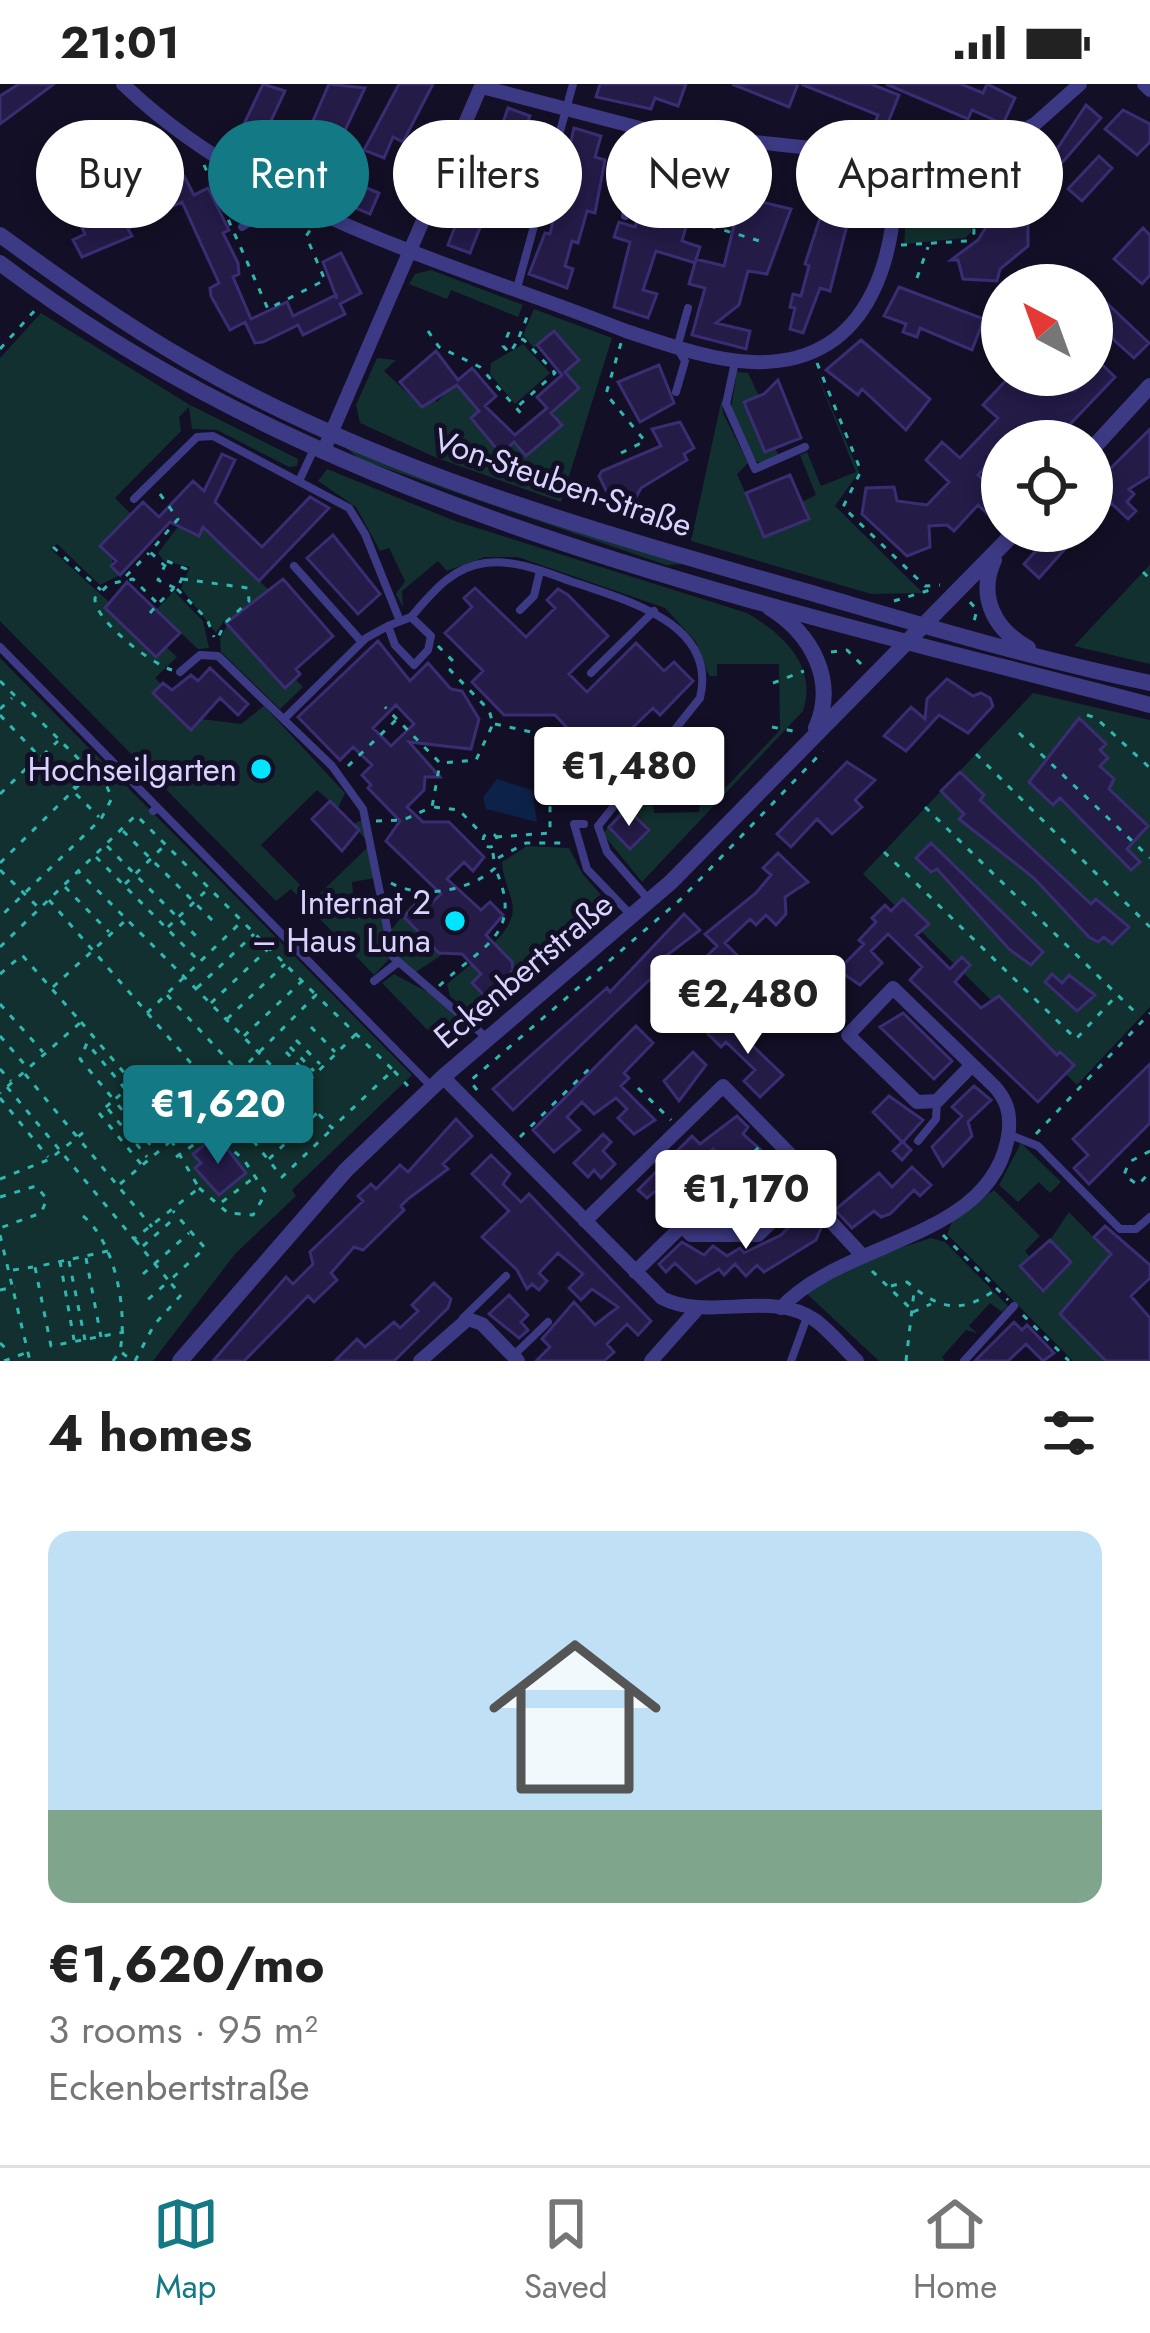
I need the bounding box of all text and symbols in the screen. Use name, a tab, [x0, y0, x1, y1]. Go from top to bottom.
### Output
text: 21:01	[60, 10, 180, 75]
chip: Buy	[36, 120, 184, 228]
chip: Rent	[208, 120, 369, 228]
chip: Filters	[393, 120, 582, 228]
chip: New	[606, 120, 772, 228]
chip: Apartment	[796, 120, 1063, 228]
north arrow	[981, 264, 1113, 396]
map controls	[981, 264, 1113, 552]
street label: Von-Steuben-Straße	[427, 416, 698, 549]
button: locate	[981, 420, 1113, 552]
pin: €1,480	[531, 727, 727, 829]
text: €1,480	[561, 737, 697, 794]
place label: Hochseilgarten	[28, 746, 237, 793]
marker: Hochseilgarten	[248, 756, 274, 782]
place label: Internat 2 – Haus Luna	[252, 879, 431, 964]
street label: Eckenbertstraße	[423, 881, 623, 1060]
marker: Internat 2 – Haus Luna	[442, 908, 468, 934]
pin: €2,480	[650, 955, 846, 1057]
text: €2,480	[677, 965, 819, 1022]
pin: €1,620	[120, 1065, 316, 1167]
text: €1,620	[150, 1075, 286, 1132]
pin: €1,170	[648, 1150, 844, 1252]
text: €1,170	[682, 1160, 810, 1217]
text: 4 homes	[48, 1396, 252, 1470]
icon: filters	[1036, 1400, 1102, 1466]
icon: home	[467, 1609, 683, 1825]
text: €1,620/mo	[48, 1927, 325, 2001]
text: 3 rooms · 95 m²	[48, 2001, 318, 2058]
text: Eckenbertstraße	[48, 2058, 310, 2115]
tab: Map	[153, 2191, 219, 2310]
tab: Saved	[524, 2191, 608, 2310]
tab: Home	[913, 2191, 997, 2310]

